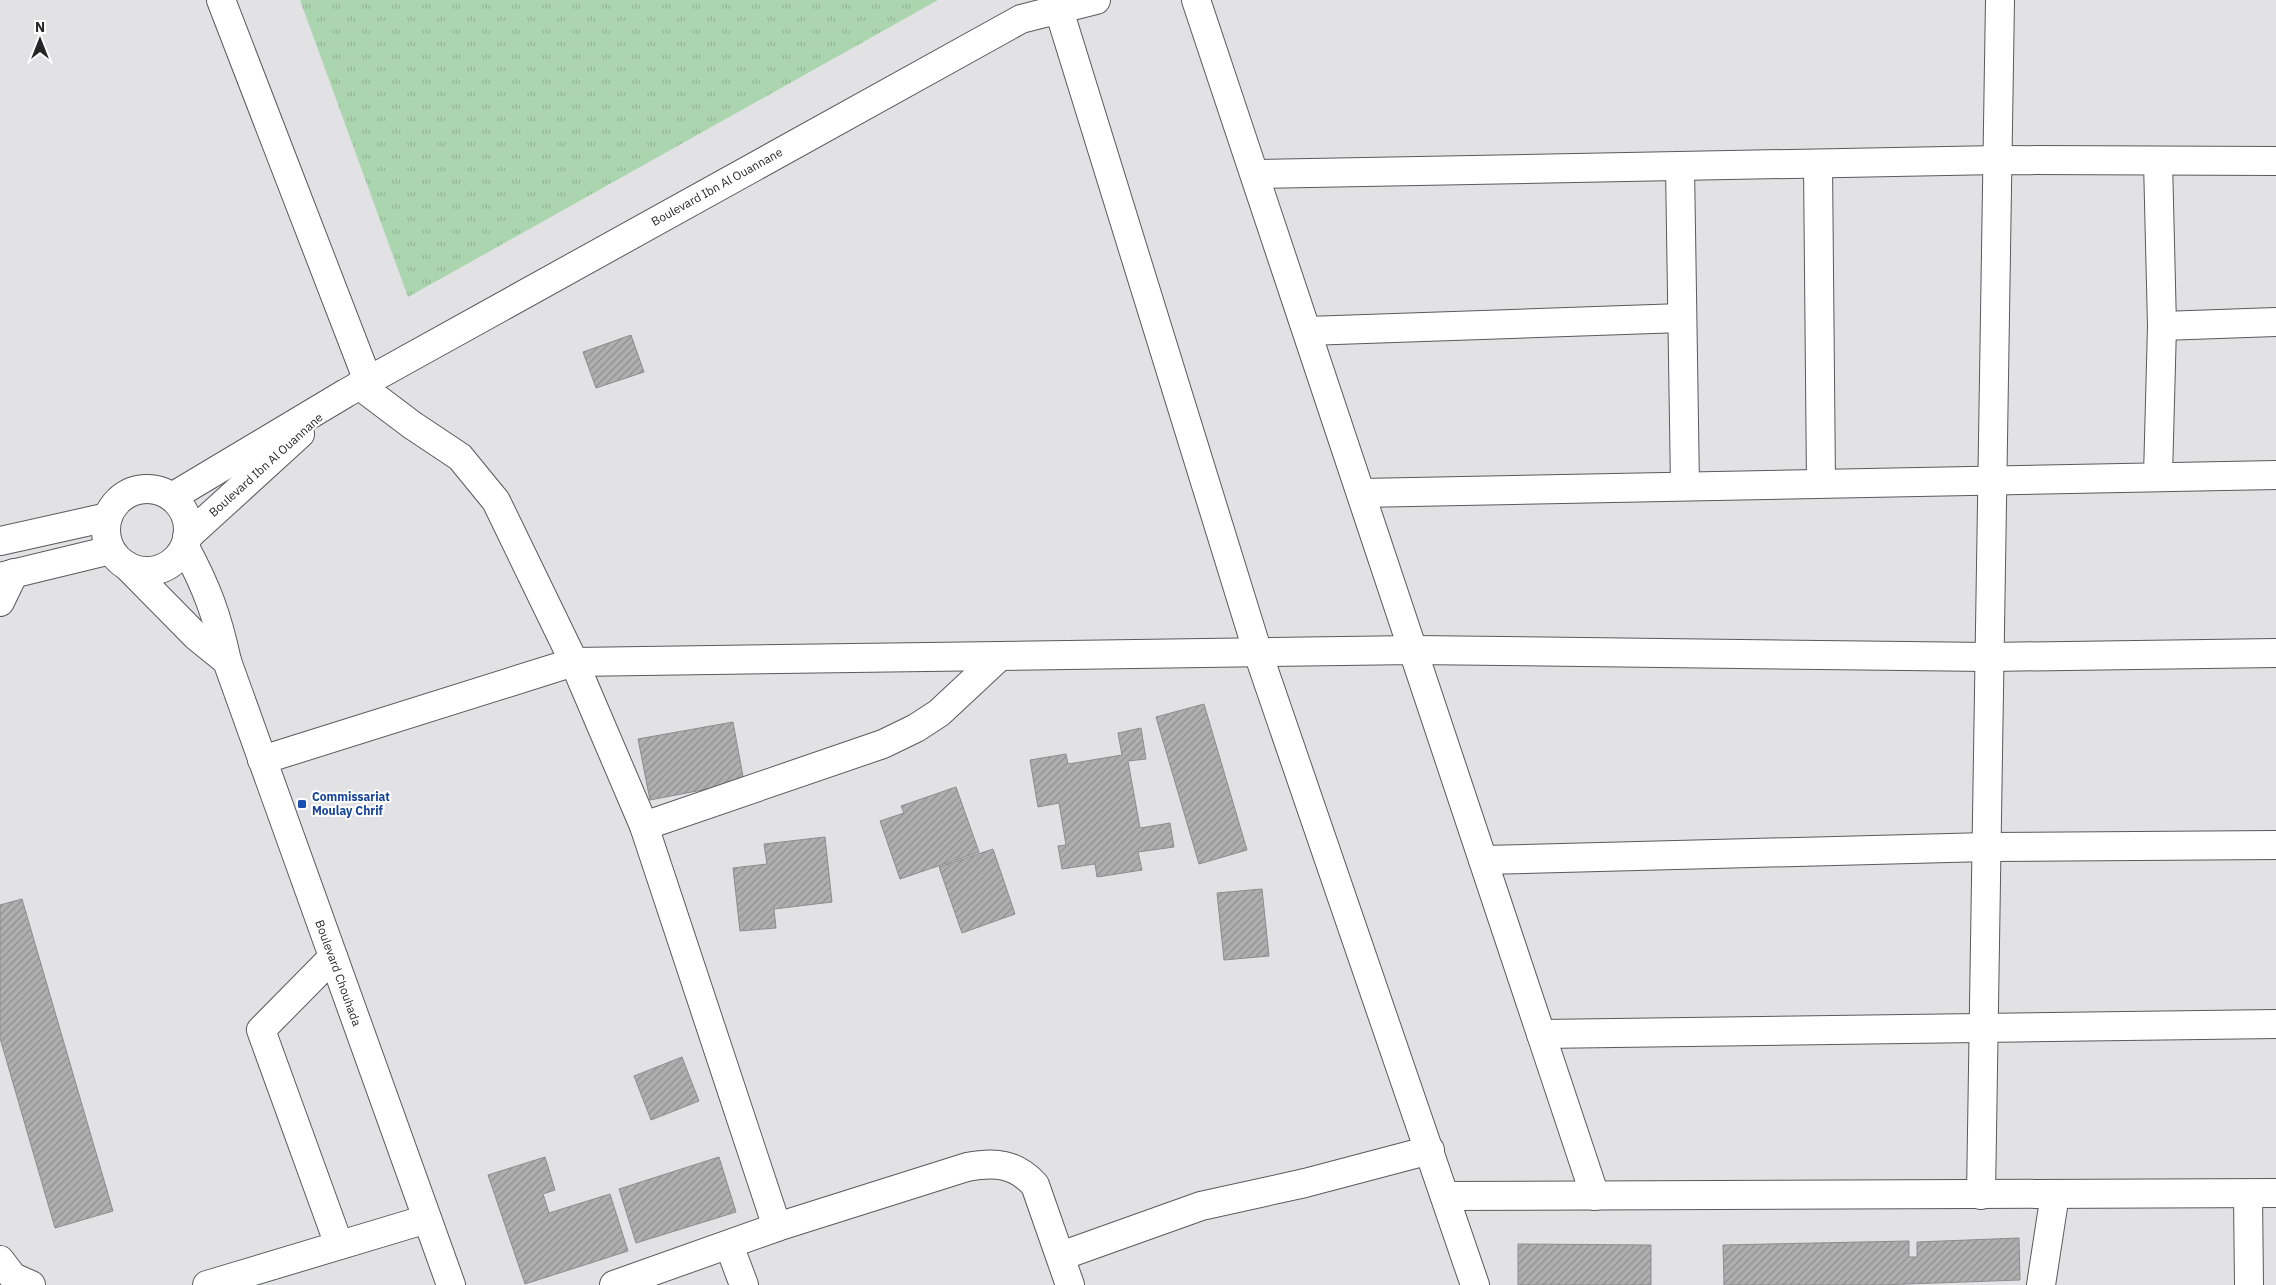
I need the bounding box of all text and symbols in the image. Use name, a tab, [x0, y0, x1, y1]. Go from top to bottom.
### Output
north arrow	[15, 15, 65, 65]
text: N	[35, 18, 45, 36]
street label: Boulevard Ibn Al Ouannane	[648, 144, 785, 229]
street label: Boulevard Ibn Al Ouannane	[206, 409, 326, 520]
place label: Commissariat Moulay Chrif	[312, 789, 390, 818]
marker: Commissariat Moulay Chrif	[296, 798, 308, 810]
street label: Boulevard Chouhada	[312, 918, 365, 1029]

